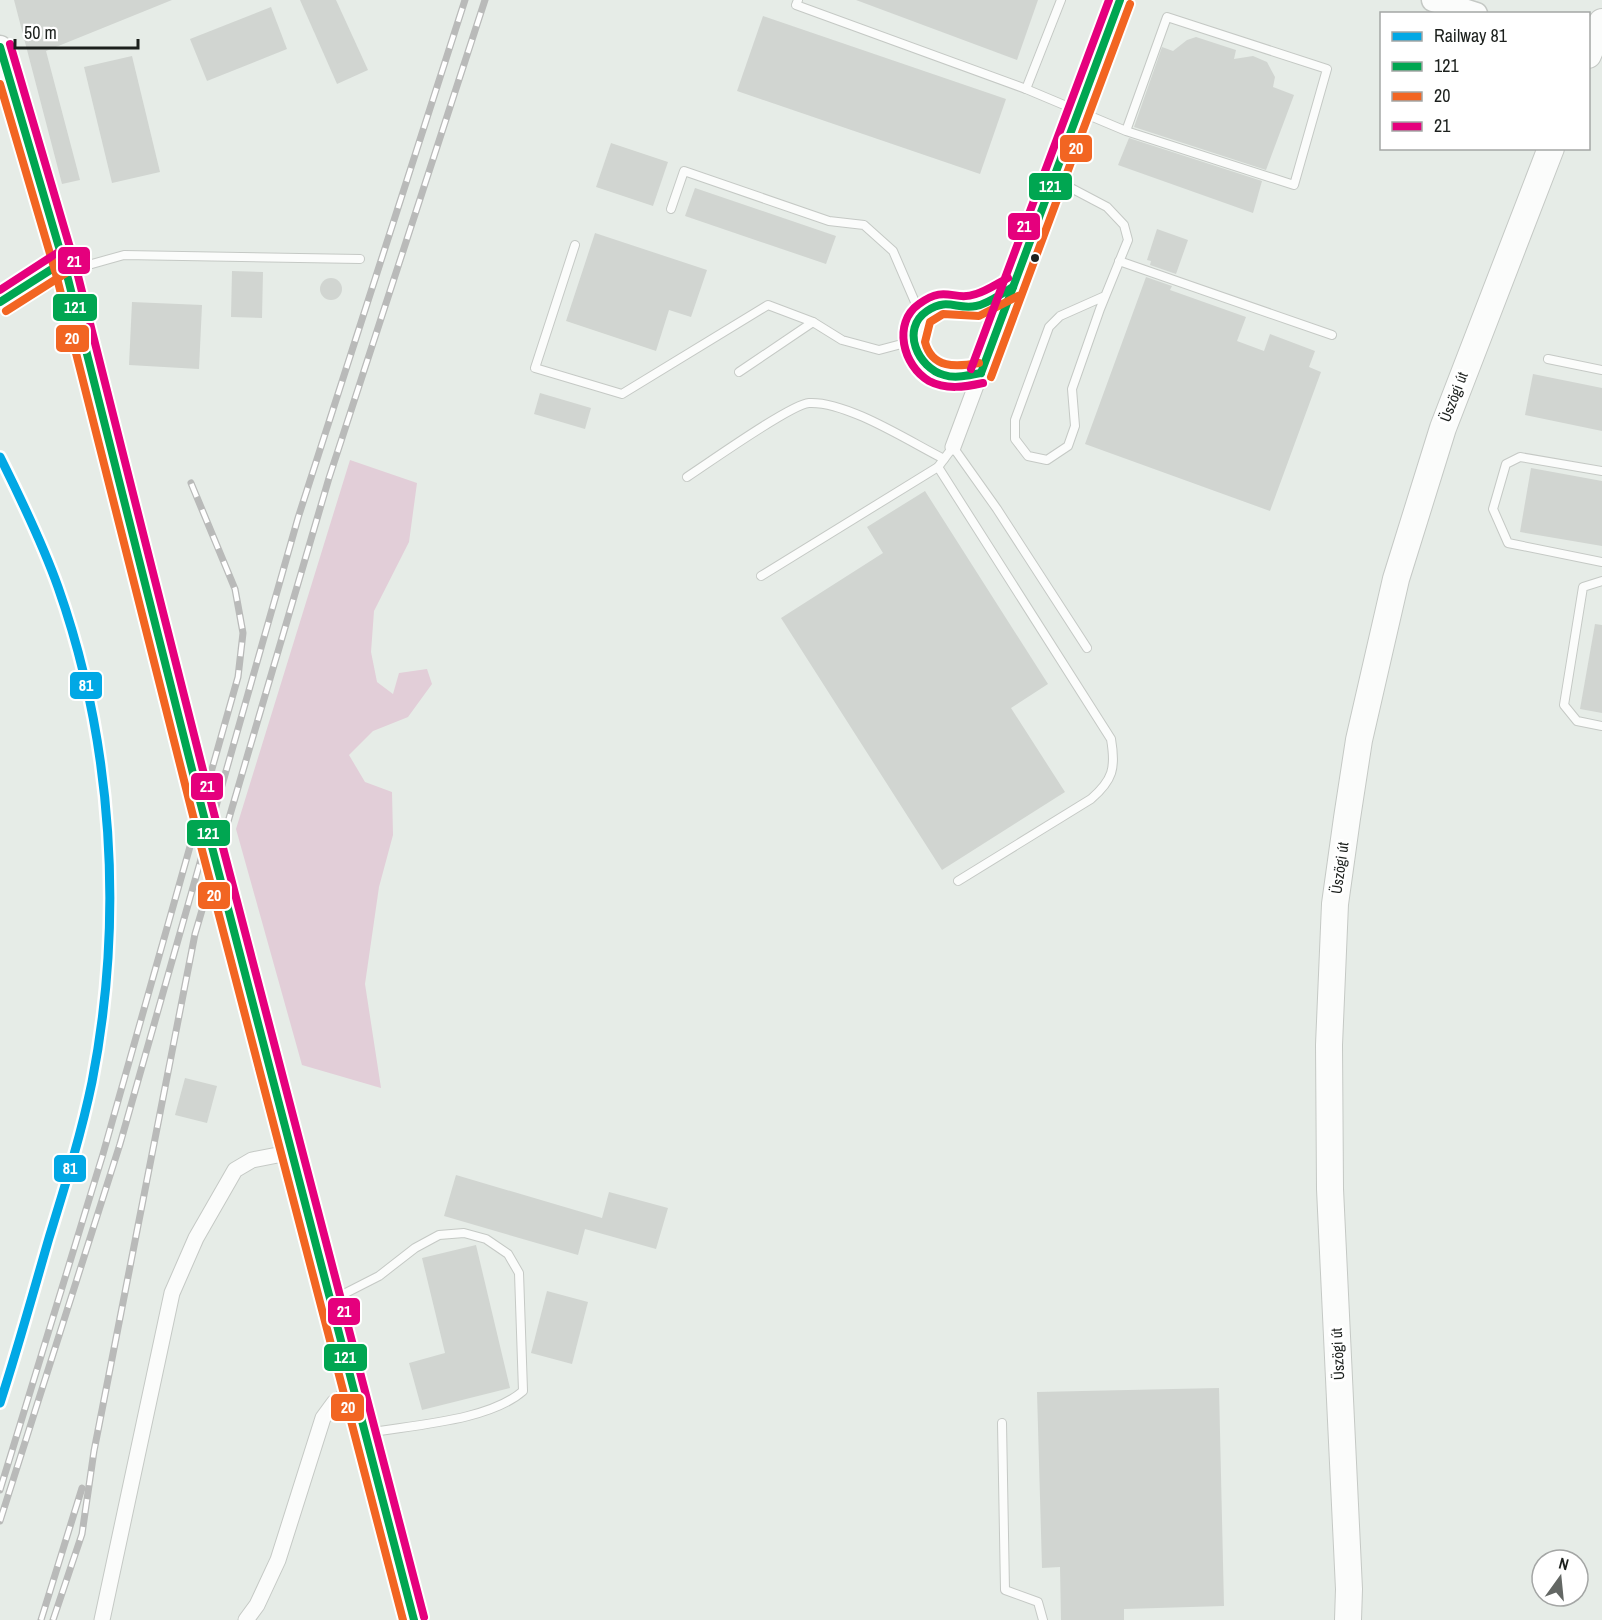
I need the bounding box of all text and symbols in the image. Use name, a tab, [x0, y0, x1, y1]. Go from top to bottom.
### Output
scale bar	[15, 12, 138, 50]
legend	[1380, 12, 1590, 150]
text: 50 m	[24, 20, 57, 45]
text: Railway 81	[1434, 23, 1508, 48]
text: 121	[1434, 53, 1459, 78]
text: 20	[1434, 83, 1450, 108]
text: 21	[1434, 113, 1451, 138]
line badge: 20	[1059, 134, 1093, 163]
text: 20	[1069, 137, 1083, 159]
line badge: 121	[1028, 172, 1073, 201]
text: 121	[1039, 175, 1062, 197]
line badge: 21	[1007, 212, 1041, 241]
text: 21	[1017, 215, 1032, 237]
line badge: 21	[57, 246, 91, 275]
text: 21	[67, 250, 82, 272]
unlabelled marker	[1029, 252, 1041, 264]
line badge: 121	[52, 293, 98, 322]
text: 121	[64, 296, 87, 318]
line badge: 20	[55, 324, 90, 353]
text: 20	[65, 327, 79, 349]
street label: Üszögi út	[1434, 368, 1473, 425]
line badge: 81	[69, 671, 103, 700]
text: 81	[79, 674, 94, 696]
line badge: 21	[190, 772, 224, 801]
text: 21	[200, 775, 215, 797]
line badge: 121	[186, 819, 231, 847]
text: 121	[197, 822, 220, 844]
street label: Üszögi út	[1325, 840, 1354, 895]
line badge: 20	[197, 881, 231, 910]
text: 20	[207, 884, 221, 906]
line badge: 81	[53, 1154, 87, 1183]
text: 81	[63, 1157, 78, 1179]
line badge: 21	[327, 1297, 361, 1326]
text: 21	[337, 1300, 352, 1322]
street label: Üszögi út	[1326, 1327, 1349, 1381]
line badge: 121	[323, 1343, 368, 1372]
text: 121	[334, 1346, 357, 1368]
line badge: 20	[330, 1393, 365, 1422]
text: 20	[341, 1396, 355, 1418]
north arrow	[1530, 1548, 1590, 1608]
text: N	[1556, 1552, 1571, 1575]

